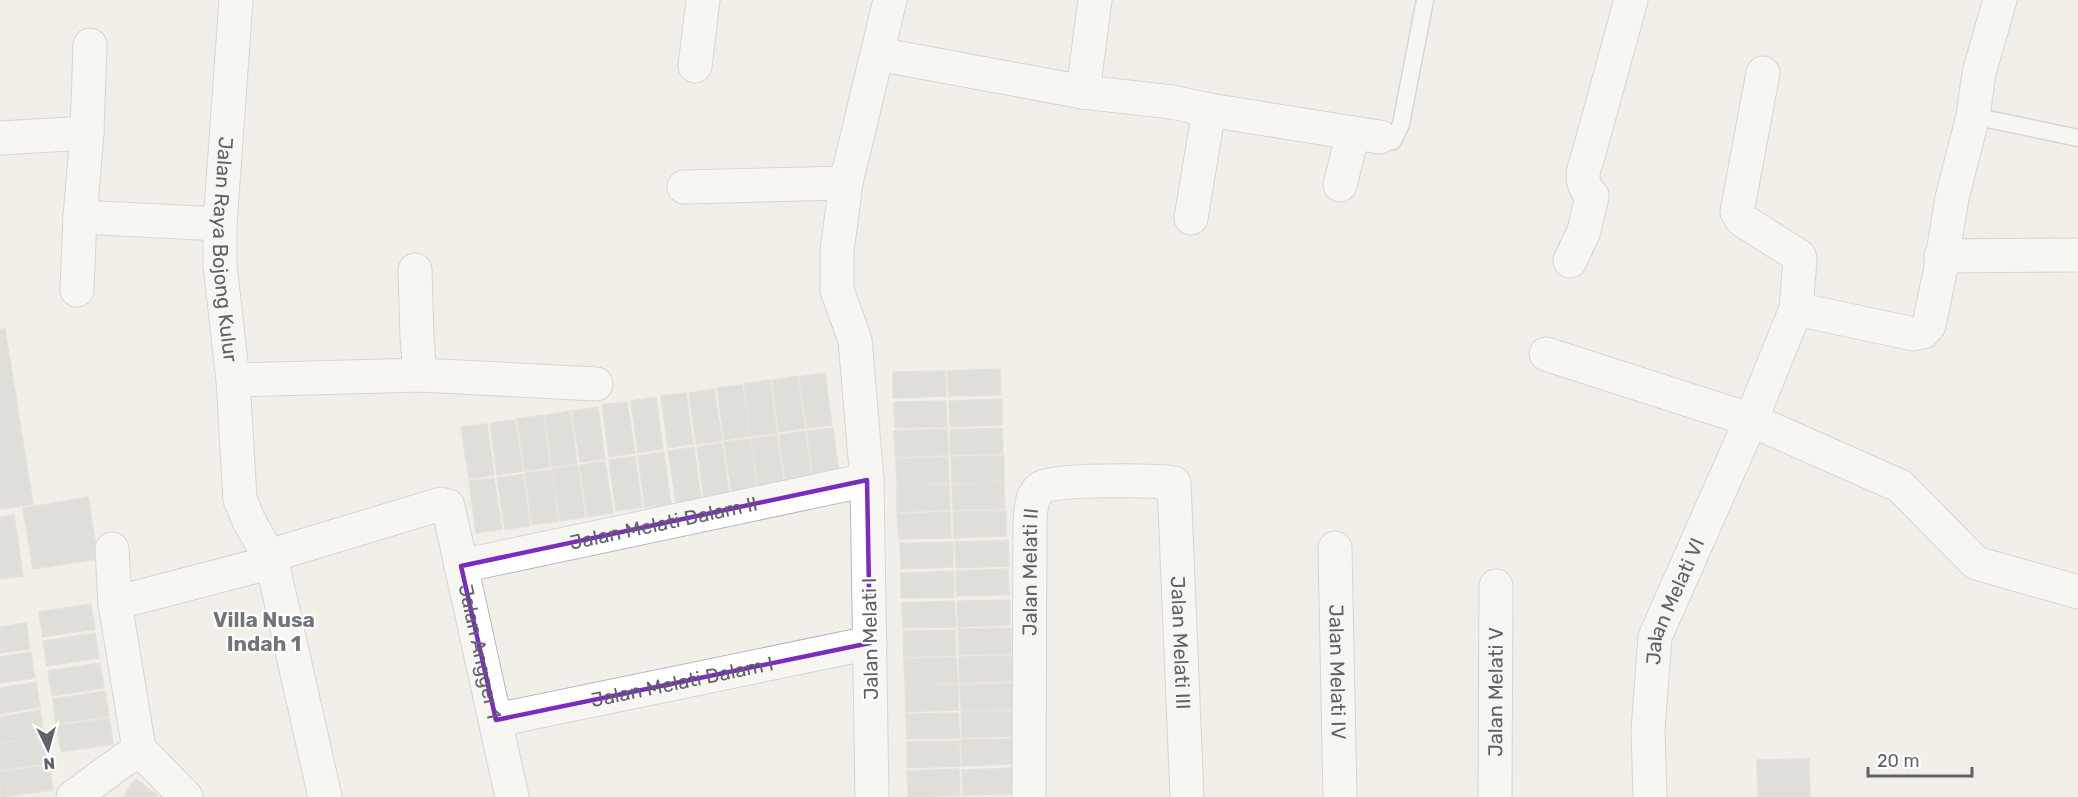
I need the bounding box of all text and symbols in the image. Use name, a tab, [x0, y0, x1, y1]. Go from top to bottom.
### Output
street label: Jalan Raya Bojong Kulur	[208, 136, 243, 363]
street label: Jalan Melati Dalam II	[567, 492, 760, 555]
street label: Jalan Melati II	[1018, 507, 1043, 636]
street label: Jalan Melati VI	[1641, 534, 1709, 666]
street label: Jalan Melati III	[1166, 576, 1195, 710]
street label: Jalan Melati I	[857, 578, 883, 700]
street label: Jalan Angger 1	[454, 582, 506, 721]
street label: Jalan Melati IV	[1324, 604, 1351, 740]
district label: Villa Nusa Indah 1	[213, 607, 315, 656]
street label: Jalan Melati V	[1483, 627, 1508, 757]
street label: Jalan Melati Dalam I	[589, 651, 776, 712]
north arrow	[18, 719, 78, 779]
scale bar	[1868, 740, 1972, 778]
text: 20 m	[1877, 750, 1919, 772]
text: N	[43, 753, 56, 773]

